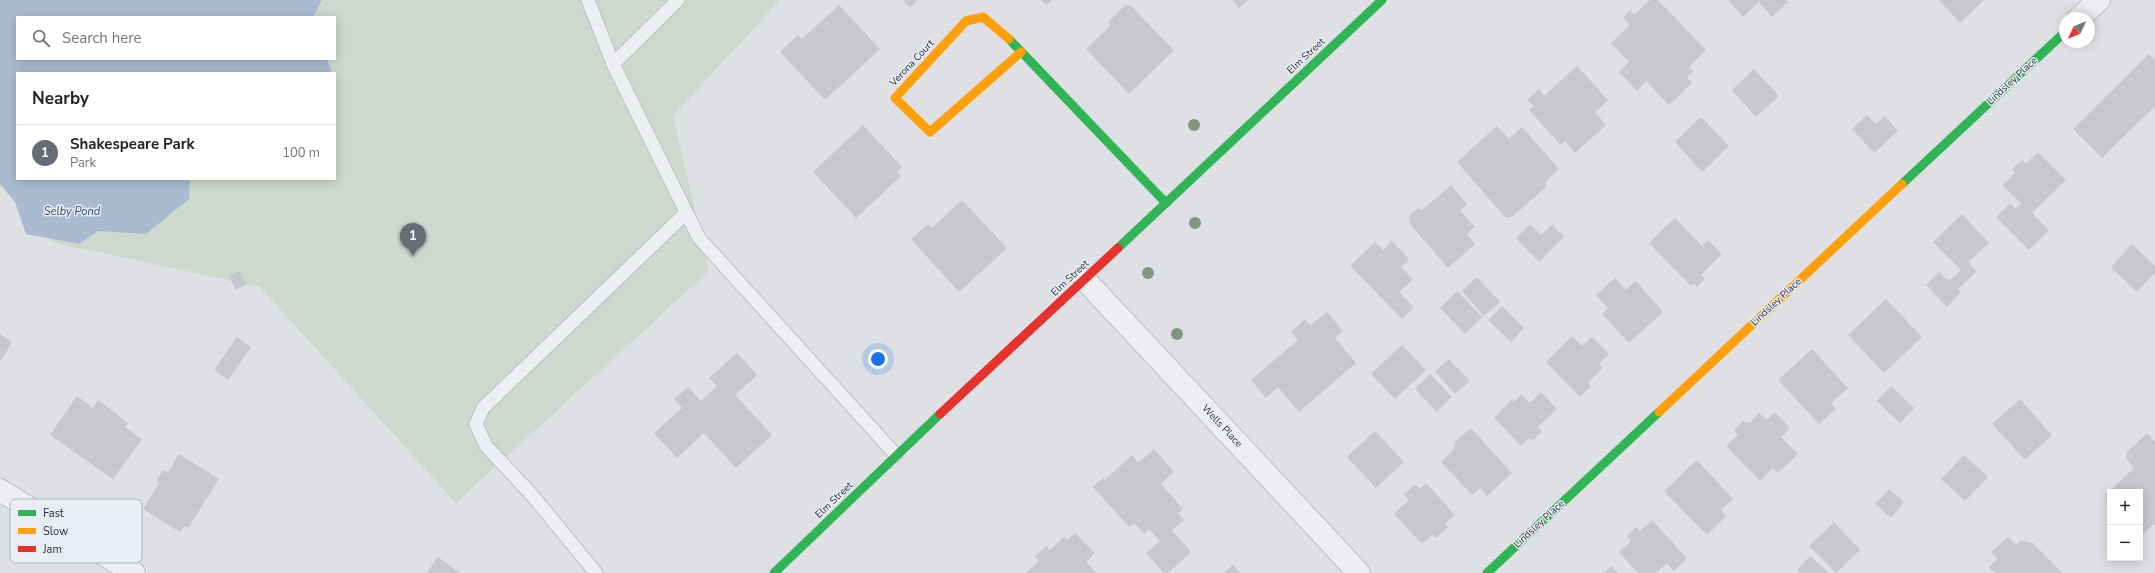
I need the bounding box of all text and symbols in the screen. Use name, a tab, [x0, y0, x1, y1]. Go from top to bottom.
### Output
north arrow	[2059, 12, 2095, 48]
search box	[16, 16, 336, 60]
icon: search	[30, 27, 52, 49]
text: Search here	[62, 28, 142, 48]
street label: Elm Street	[1284, 34, 1328, 77]
street label: Verona Court	[886, 36, 938, 90]
street label: Lindsley Place	[1984, 54, 2040, 108]
text: Nearby	[32, 87, 89, 110]
text: Shakespeare Park	[70, 134, 195, 154]
text: 1	[41, 144, 49, 162]
text: 100 m	[282, 144, 320, 162]
text: Park	[70, 154, 96, 172]
water label: Selby Pond	[44, 204, 101, 219]
pin: 1	[400, 223, 426, 256]
street label: Elm Street	[1048, 256, 1092, 299]
street label: Lindsley Place	[1748, 275, 1804, 329]
your location	[868, 349, 888, 369]
street label: Wells Place	[1199, 402, 1245, 450]
street label: Elm Street	[812, 478, 856, 521]
map controls	[2107, 489, 2143, 561]
button: +	[2107, 489, 2143, 525]
street label: Lindsley Place	[1511, 497, 1567, 551]
legend	[10, 499, 142, 563]
text: Fast	[43, 506, 64, 521]
text: Slow	[43, 524, 68, 539]
button: −	[2107, 525, 2143, 561]
text: Jam	[42, 542, 62, 557]

